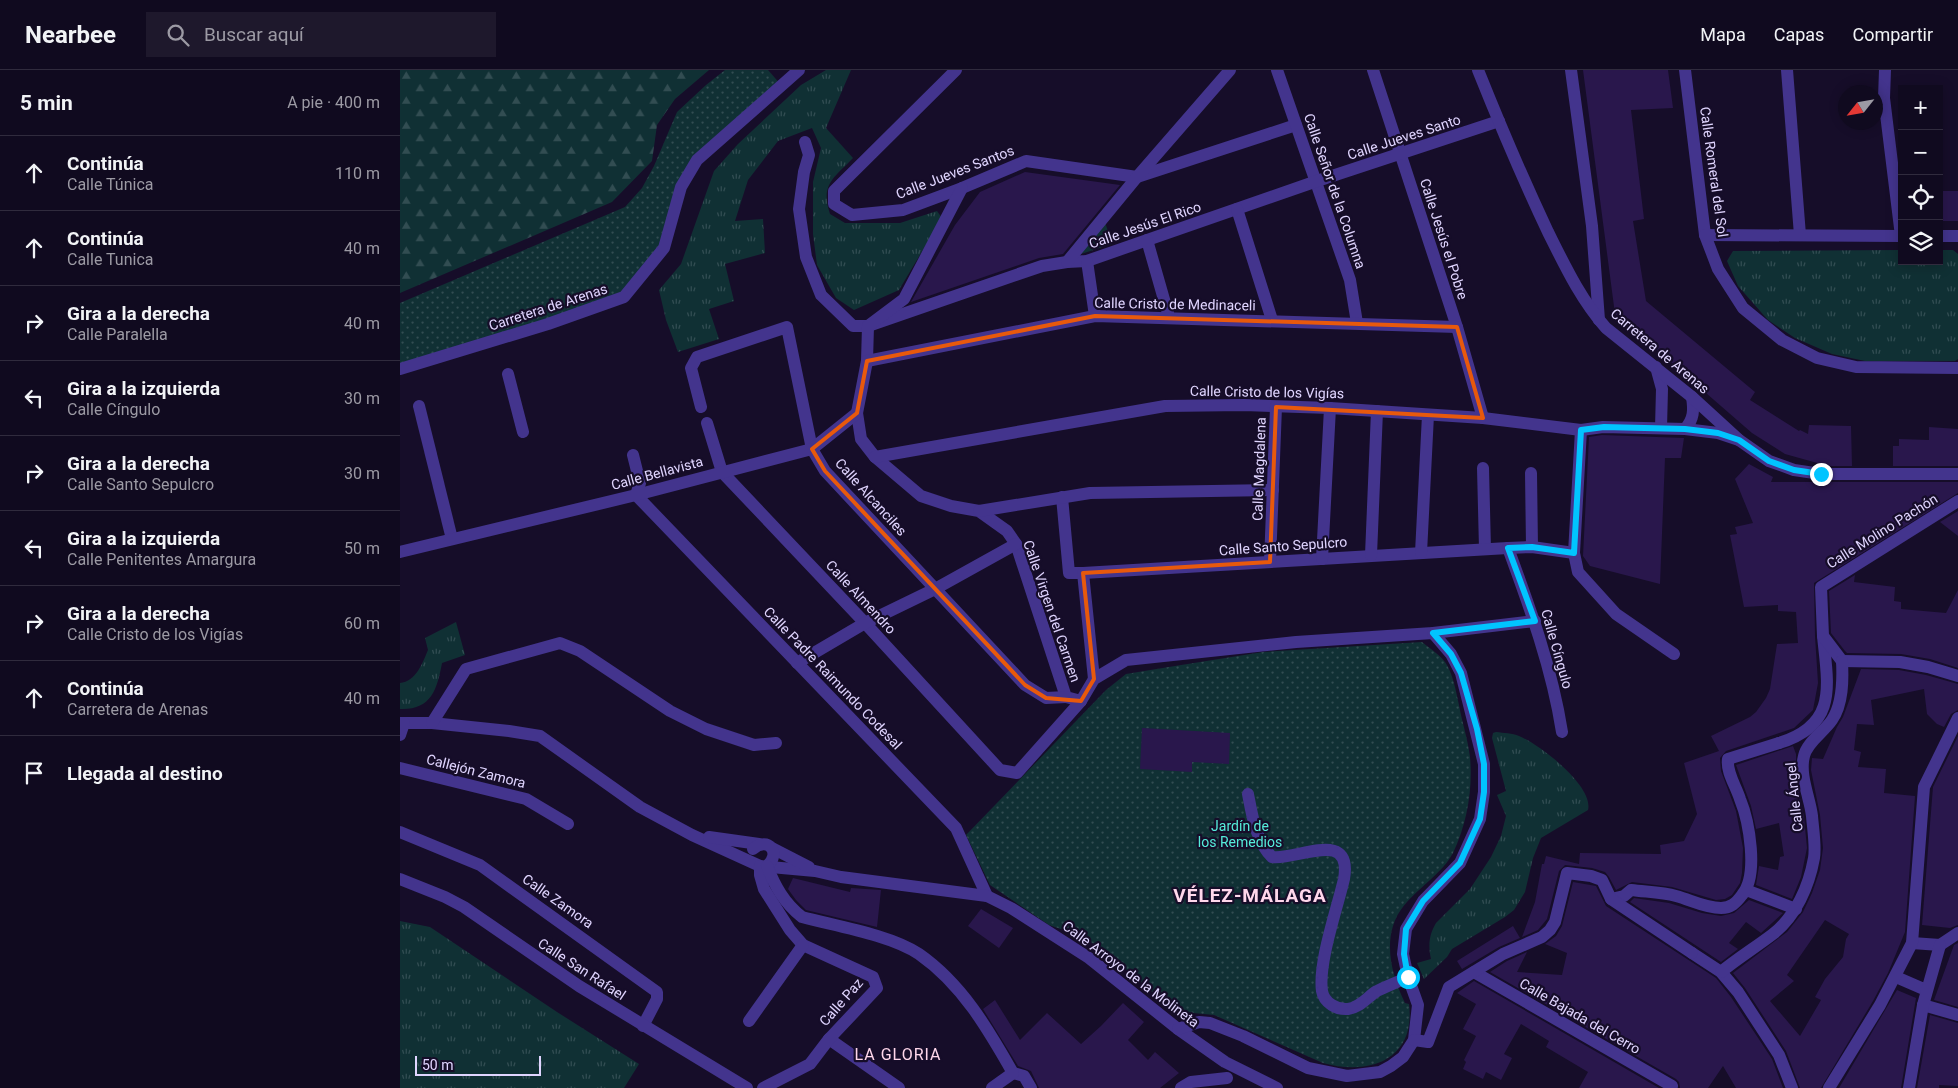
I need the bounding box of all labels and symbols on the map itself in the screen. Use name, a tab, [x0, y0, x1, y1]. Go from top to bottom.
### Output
north arrow	[1838, 85, 1883, 130]
street label: Calle Romeral del Sol	[1697, 106, 1731, 238]
street label: Calle Señor de la Columna	[1301, 111, 1369, 271]
street label: Calle Jueves Santo	[1345, 111, 1463, 163]
street label: Calle Jueves Santos	[894, 142, 1016, 202]
street label: Calle Jesús el Pobre	[1417, 177, 1471, 301]
street label: Calle Jesús El Rico	[1087, 198, 1203, 252]
street label: Carretera de Arenas	[487, 280, 609, 334]
street label: Calle Cristo de Medinaceli	[1094, 295, 1256, 313]
street label: Carretera de Arenas	[1608, 305, 1712, 397]
street label: Calle Cristo de los Vigías	[1190, 383, 1344, 401]
street label: Calle Magdalena	[1249, 417, 1269, 521]
street label: Calle Bellavista	[609, 453, 705, 493]
street label: Calle Alcanciles	[832, 455, 910, 539]
route end	[1810, 463, 1833, 486]
street label: Calle Molino Pachón	[1824, 490, 1940, 572]
street label: Calle Santo Sepulcro	[1218, 534, 1348, 558]
street label: Calle Virgen del Carmen	[1020, 538, 1084, 684]
street label: Calle Almendro	[823, 557, 899, 637]
street label: Calle Padre Raimundo Codesal	[761, 604, 905, 752]
street label: Calle Cíngulo	[1538, 608, 1576, 690]
street label: Callejón Zamora	[425, 751, 527, 791]
street label: Calle Ángel	[1781, 761, 1806, 833]
park label: Jardín de los Remedios	[1198, 818, 1282, 850]
street label: Calle Zamora	[519, 871, 597, 931]
district label: VÉLEZ-MÁLAGA	[1173, 884, 1327, 907]
street label: Calle Arroyo de la Molineta	[1060, 918, 1202, 1030]
street label: Calle San Rafael	[535, 935, 629, 1003]
route start	[1397, 966, 1420, 989]
street label: Calle Paz	[816, 975, 866, 1029]
street label: Calle Bajada del Cerro	[1517, 975, 1643, 1057]
district label: LA GLORIA	[855, 1045, 941, 1064]
scale bar	[415, 1053, 541, 1076]

